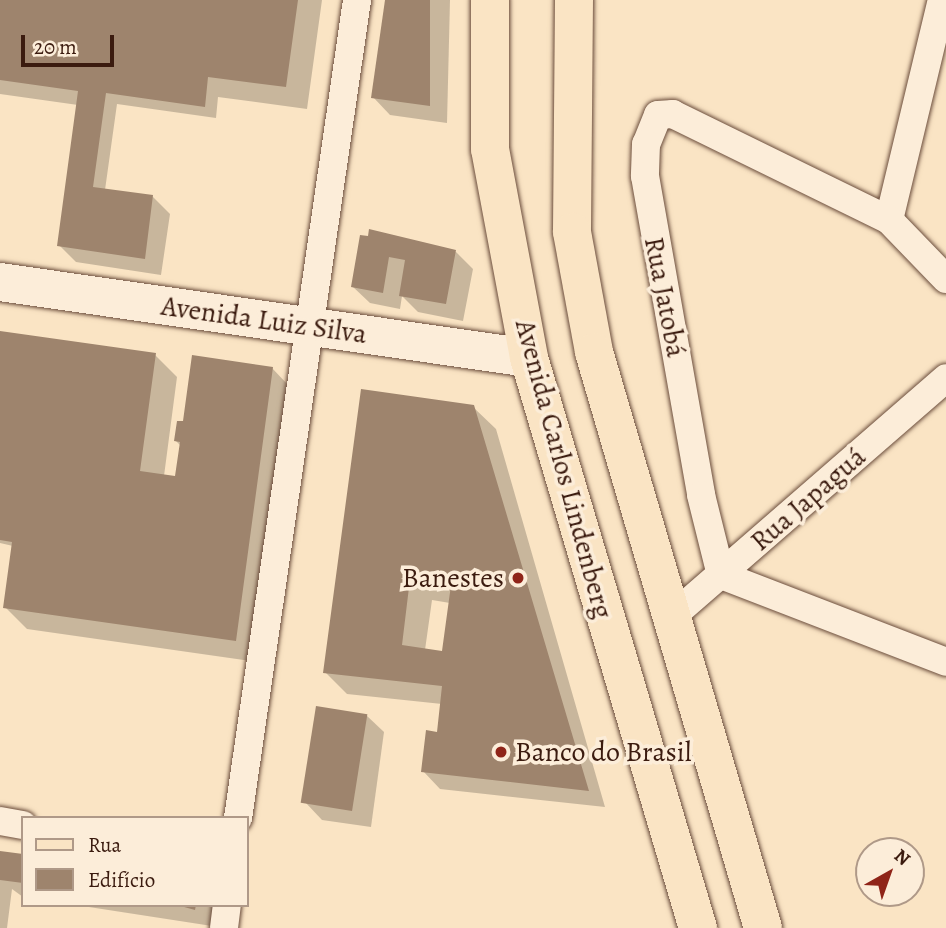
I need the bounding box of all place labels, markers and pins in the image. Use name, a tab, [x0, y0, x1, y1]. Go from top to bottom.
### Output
place label: Banestes	[402, 561, 504, 595]
marker: Banestes	[510, 570, 526, 586]
place label: Banco do Brasil	[515, 735, 691, 769]
marker: Banco do Brasil	[493, 744, 509, 760]

